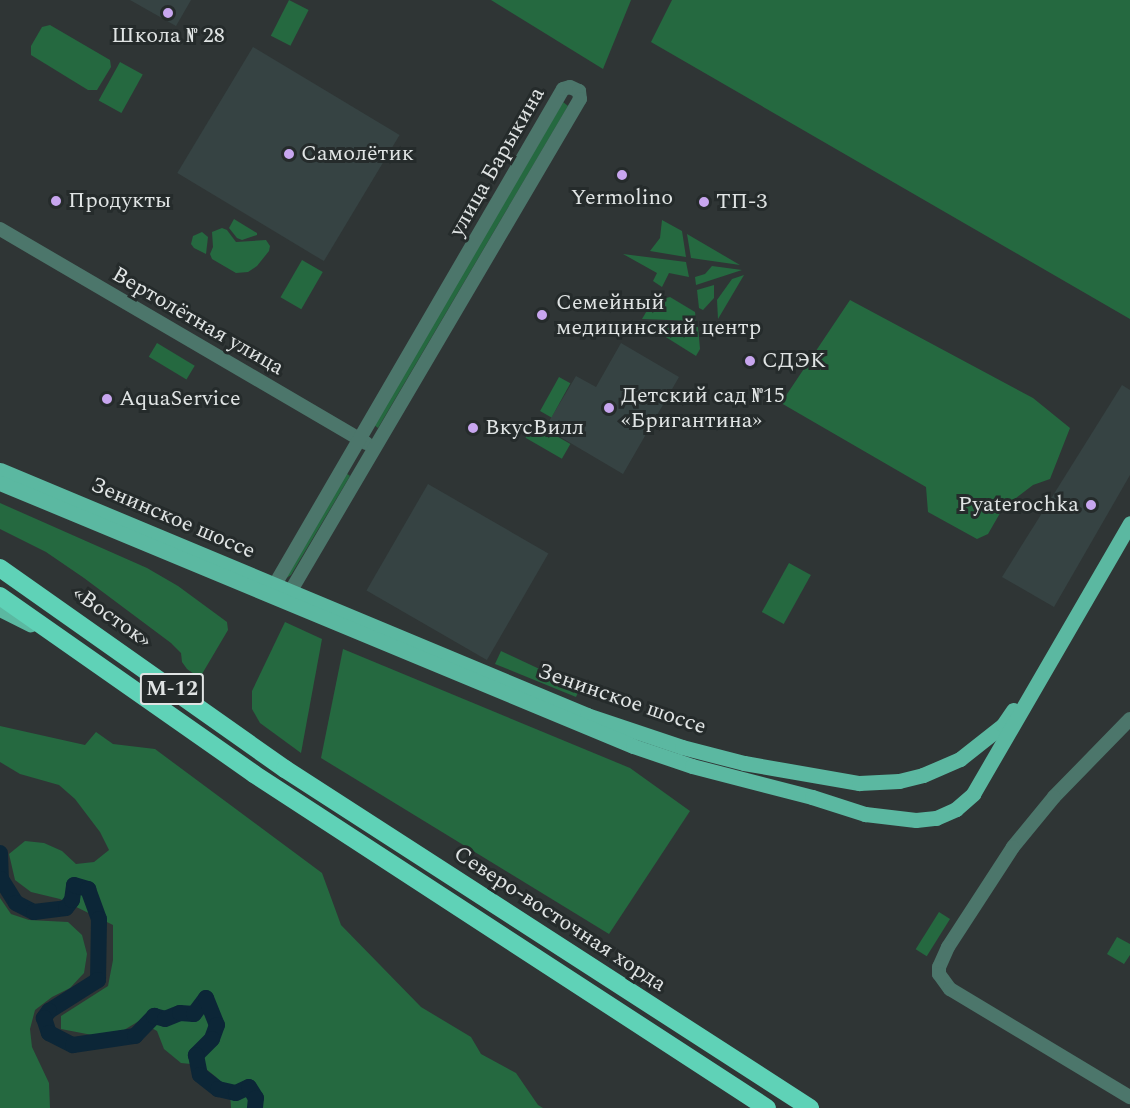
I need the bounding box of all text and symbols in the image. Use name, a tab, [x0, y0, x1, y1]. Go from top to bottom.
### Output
marker: Школа № 28	[161, 6, 175, 20]
place label: Школа № 28	[111, 23, 225, 49]
street label: улица Барыкина	[443, 82, 551, 242]
place label: Самолётик	[301, 141, 414, 167]
marker: Самолётик	[282, 147, 296, 161]
marker: Yermolino	[615, 168, 629, 182]
place label: Yermolino	[571, 185, 673, 211]
place label: Продукты	[68, 188, 171, 214]
place label: ТП-3	[716, 189, 767, 215]
marker: Продукты	[49, 194, 63, 208]
marker: ТП-3	[697, 195, 711, 209]
street label: Вертолётная улица	[107, 261, 289, 381]
place label: Семейный медицинский центр	[556, 289, 761, 340]
marker: Семейный медицинский центр	[533, 306, 551, 324]
place label: СДЭК	[762, 348, 826, 374]
marker: СДЭК	[743, 354, 757, 368]
place label: Детский сад №15 «Бригантина»	[621, 382, 785, 434]
place label: AquaService	[119, 386, 241, 412]
marker: AquaService	[100, 392, 114, 406]
marker: Детский сад №15 «Бригантина»	[602, 401, 616, 415]
place label: ВкусВилл	[485, 415, 584, 441]
marker: ВкусВилл	[466, 421, 480, 435]
street label: Зенинское шоссе	[87, 471, 259, 565]
place label: Pyaterochka	[958, 492, 1079, 518]
marker: Pyaterochka	[1084, 498, 1098, 512]
street label: «Восток»	[67, 580, 157, 654]
street label: Зенинское шоссе	[534, 658, 710, 740]
road number: М-12	[139, 671, 205, 707]
street label: Северо-восточная хорда	[449, 840, 671, 998]

